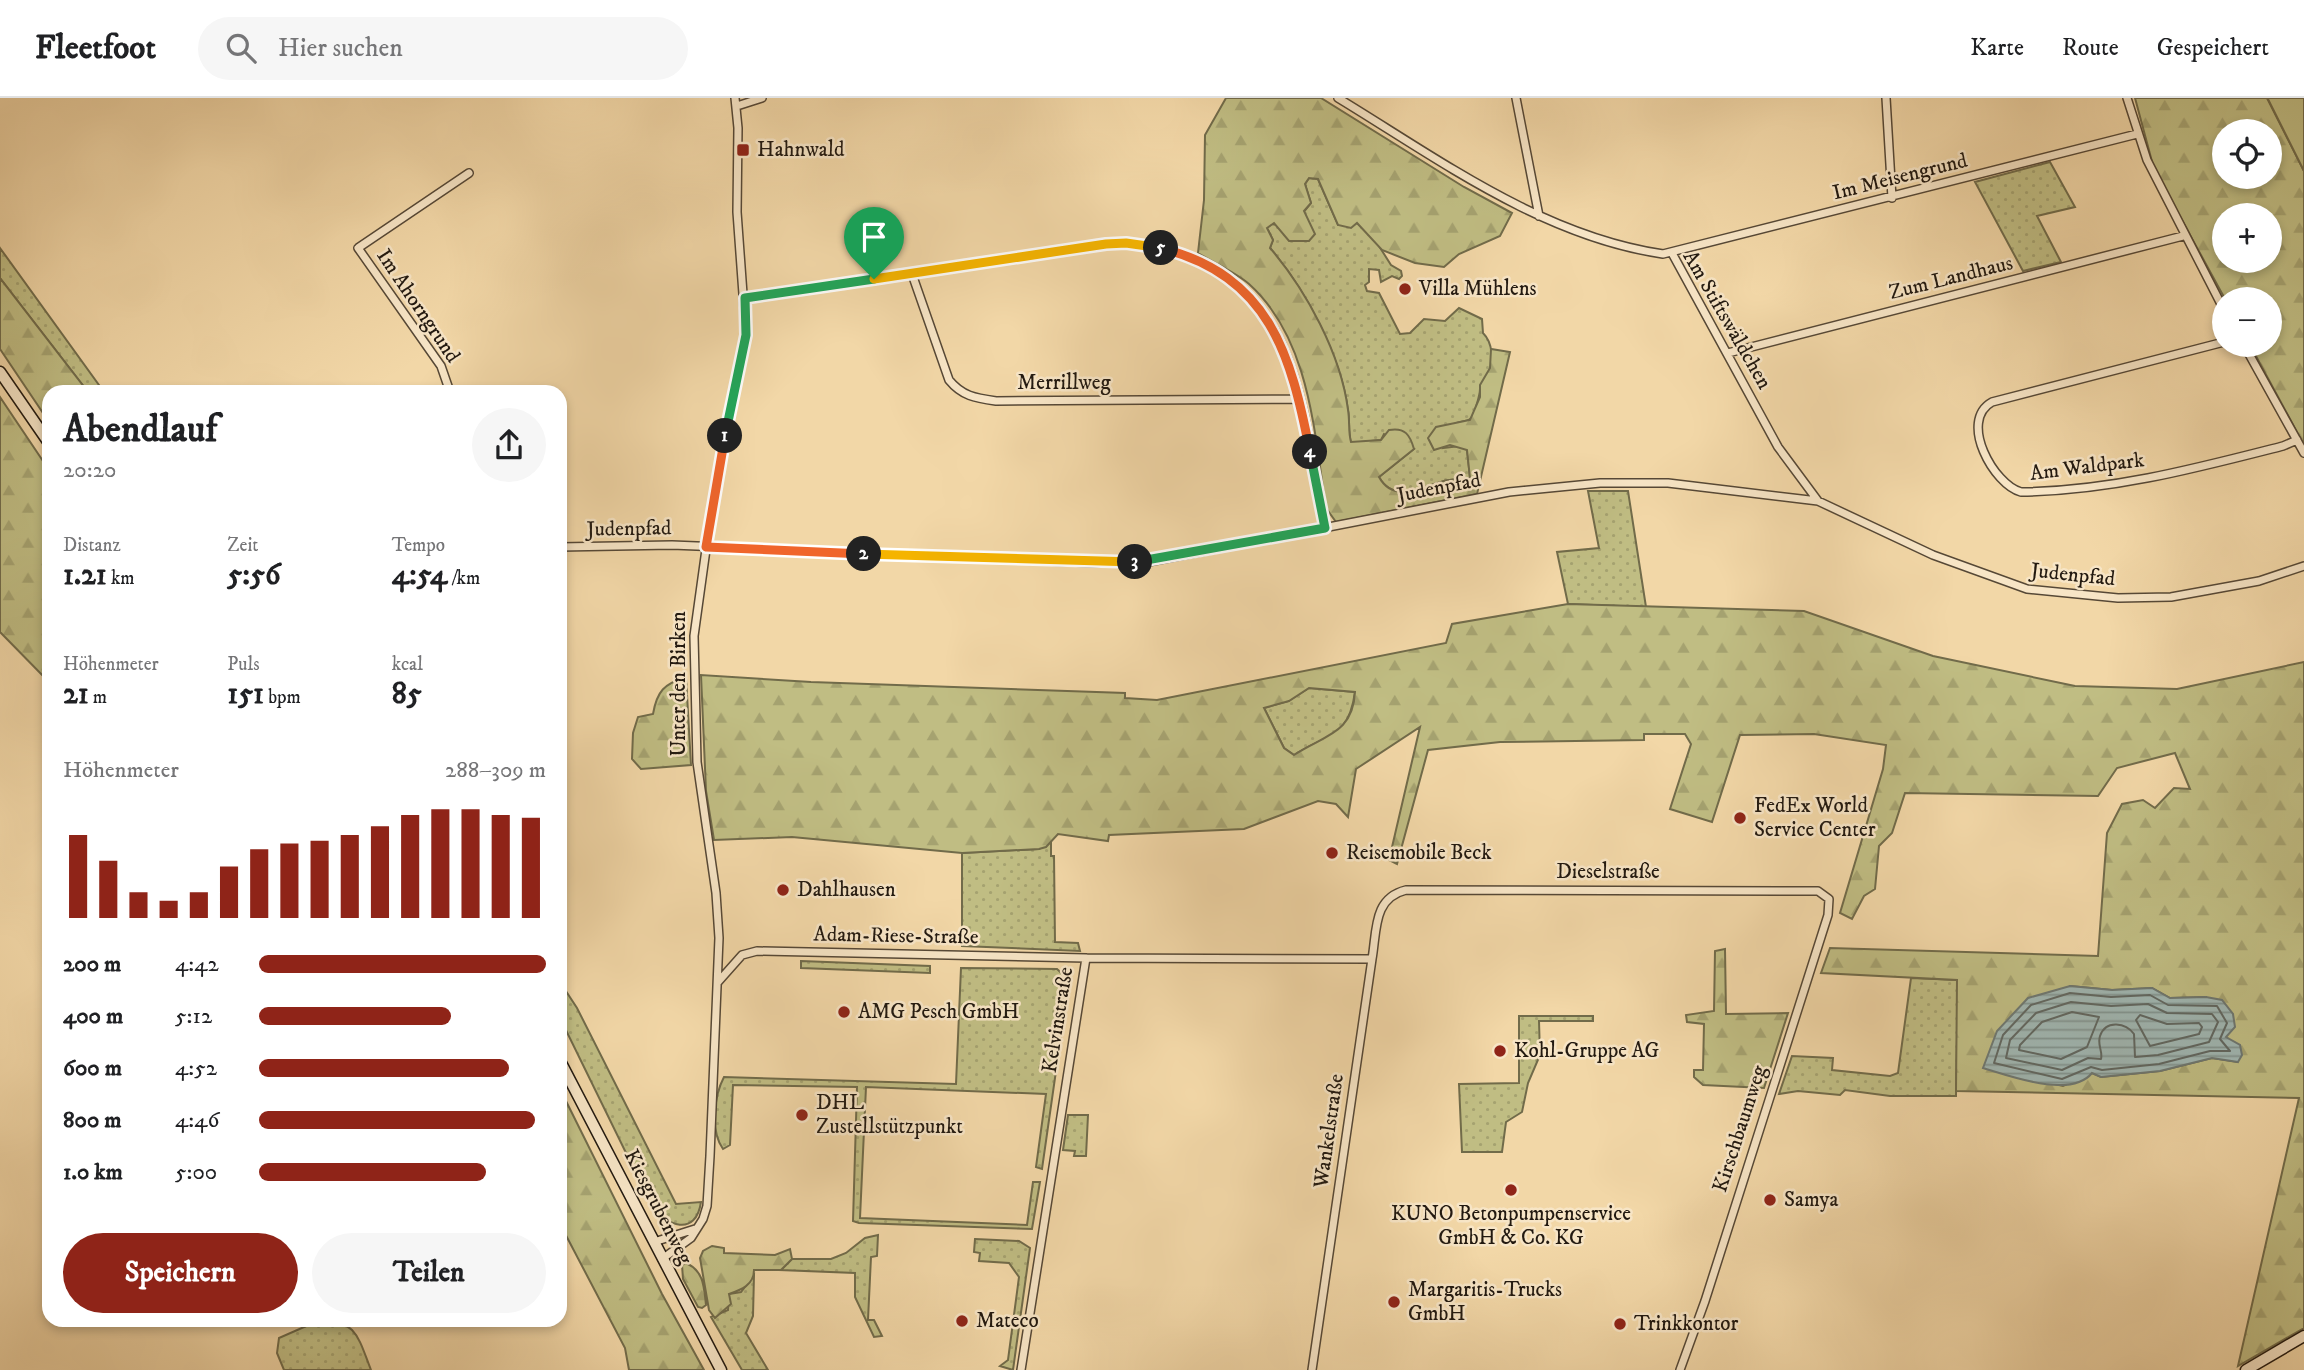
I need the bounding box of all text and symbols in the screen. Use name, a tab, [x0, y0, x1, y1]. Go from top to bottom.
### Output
search box	[198, 17, 688, 80]
text: Fleetfoot	[35, 28, 156, 69]
icon: search	[222, 29, 260, 67]
text: Hier suchen	[278, 32, 403, 65]
text: Karte	[1970, 33, 2024, 63]
text: Route	[2062, 33, 2119, 63]
text: Gespeichert	[2157, 33, 2269, 63]
map controls	[2212, 119, 2282, 357]
button: locate	[2212, 119, 2282, 189]
place label: Hahnwald	[757, 137, 845, 163]
marker: Hahnwald	[735, 142, 751, 158]
street label: Im Meisengrund	[1830, 148, 1971, 206]
button: +	[2212, 203, 2282, 273]
pin	[844, 207, 904, 279]
icon: arrive	[855, 218, 893, 256]
pin: 5	[1144, 230, 1178, 266]
text: 5	[1156, 236, 1165, 259]
street label: Im Ahorngrund	[370, 244, 466, 368]
street label: Am Stiftswäldchen	[1677, 246, 1777, 394]
street label: Zum Landhaus	[1887, 250, 2015, 306]
place label: Villa Mühlens	[1418, 276, 1537, 302]
marker: Villa Mühlens	[1397, 281, 1413, 297]
button: −	[2212, 287, 2282, 357]
street label: Merrillweg	[1017, 370, 1111, 396]
text: Abendlauf	[63, 406, 217, 454]
button: share	[472, 408, 546, 482]
pin: 1	[708, 418, 742, 454]
text: 1	[721, 424, 728, 447]
pin: 4	[1292, 434, 1328, 470]
text: 4	[1304, 440, 1315, 463]
street label: Am Waldpark	[2028, 447, 2146, 487]
text: 20:20	[63, 456, 116, 485]
street label: Judenpfad	[1393, 467, 1484, 509]
street label: Judenpfad	[584, 515, 672, 543]
text: Distanz	[63, 534, 121, 557]
text: Zeit	[227, 534, 258, 557]
text: Tempo	[392, 534, 445, 557]
pin: 2	[846, 536, 882, 572]
text: 2	[859, 542, 868, 565]
pin: 3	[1118, 545, 1152, 580]
text: 3	[1131, 550, 1138, 573]
text: 1.21	[63, 557, 107, 594]
text: 5:56	[227, 557, 281, 594]
text: 4:54	[392, 557, 447, 594]
street label: Judenpfad	[2027, 557, 2117, 592]
text: km	[107, 567, 135, 590]
text: /km	[447, 567, 480, 590]
street label: Unter den Birken	[666, 611, 692, 757]
text: Höhenmeter	[63, 653, 159, 676]
text: Puls	[227, 653, 260, 676]
text: kcal	[392, 653, 423, 676]
text: 21	[63, 676, 89, 713]
text: 151	[227, 676, 264, 713]
text: 85	[392, 676, 422, 713]
text: m	[89, 686, 107, 709]
text: bpm	[264, 686, 301, 709]
text: Höhenmeter	[63, 756, 179, 785]
text: 288–309 m	[445, 756, 546, 785]
place label: FedEx World Service Center	[1754, 793, 1876, 843]
marker: FedEx World Service Center	[1732, 810, 1748, 826]
place label: Reisemobile Beck	[1346, 840, 1492, 866]
marker: Reisemobile Beck	[1324, 845, 1340, 861]
street label: Dieselstraße	[1556, 859, 1660, 885]
place label: Dahlhausen	[797, 877, 896, 903]
marker: Dahlhausen	[775, 882, 791, 898]
street label: Adam-Riese-Straße	[813, 922, 979, 950]
text: 200 m	[63, 950, 121, 979]
text: 4:42	[175, 950, 219, 979]
street label: Kelvinstraße	[1037, 965, 1079, 1075]
place label: AMG Pesch GmbH	[858, 999, 1019, 1025]
text: 400 m	[63, 1002, 123, 1031]
text: 5:12	[175, 1002, 212, 1031]
marker: AMG Pesch GmbH	[836, 1004, 852, 1020]
place label: Kohl-Gruppe AG	[1514, 1038, 1660, 1064]
marker: Kohl-Gruppe AG	[1492, 1043, 1508, 1059]
text: 600 m	[63, 1054, 122, 1083]
text: 4:52	[175, 1054, 217, 1083]
street label: Kirschbaumweg	[1707, 1062, 1773, 1196]
street label: Wankelstraße	[1308, 1072, 1350, 1191]
place label: DHL Zustellstützpunkt	[816, 1090, 963, 1140]
text: 800 m	[63, 1106, 121, 1135]
text: 4:46	[175, 1106, 219, 1135]
marker: DHL Zustellstützpunkt	[794, 1107, 810, 1123]
street label: Kiesgrubenweg	[618, 1145, 698, 1270]
text: 1.0 km	[63, 1158, 123, 1187]
text: 5:00	[175, 1158, 217, 1187]
marker: KUNO Betonpumpenservice GmbH & Co. KG	[1503, 1182, 1519, 1198]
place label: Samya	[1784, 1187, 1839, 1213]
marker: Samya	[1762, 1192, 1778, 1208]
place label: KUNO Betonpumpenservice GmbH & Co. KG	[1391, 1201, 1631, 1251]
button: Speichern	[63, 1233, 298, 1313]
button: Teilen	[312, 1233, 546, 1313]
place label: Margaritis-Trucks GmbH	[1408, 1277, 1562, 1327]
marker: Margaritis-Trucks GmbH	[1386, 1294, 1402, 1310]
place label: Mateco	[976, 1308, 1039, 1334]
place label: Trinkkontor	[1634, 1311, 1739, 1337]
marker: Mateco	[954, 1313, 970, 1329]
marker: Trinkkontor	[1612, 1316, 1628, 1332]

